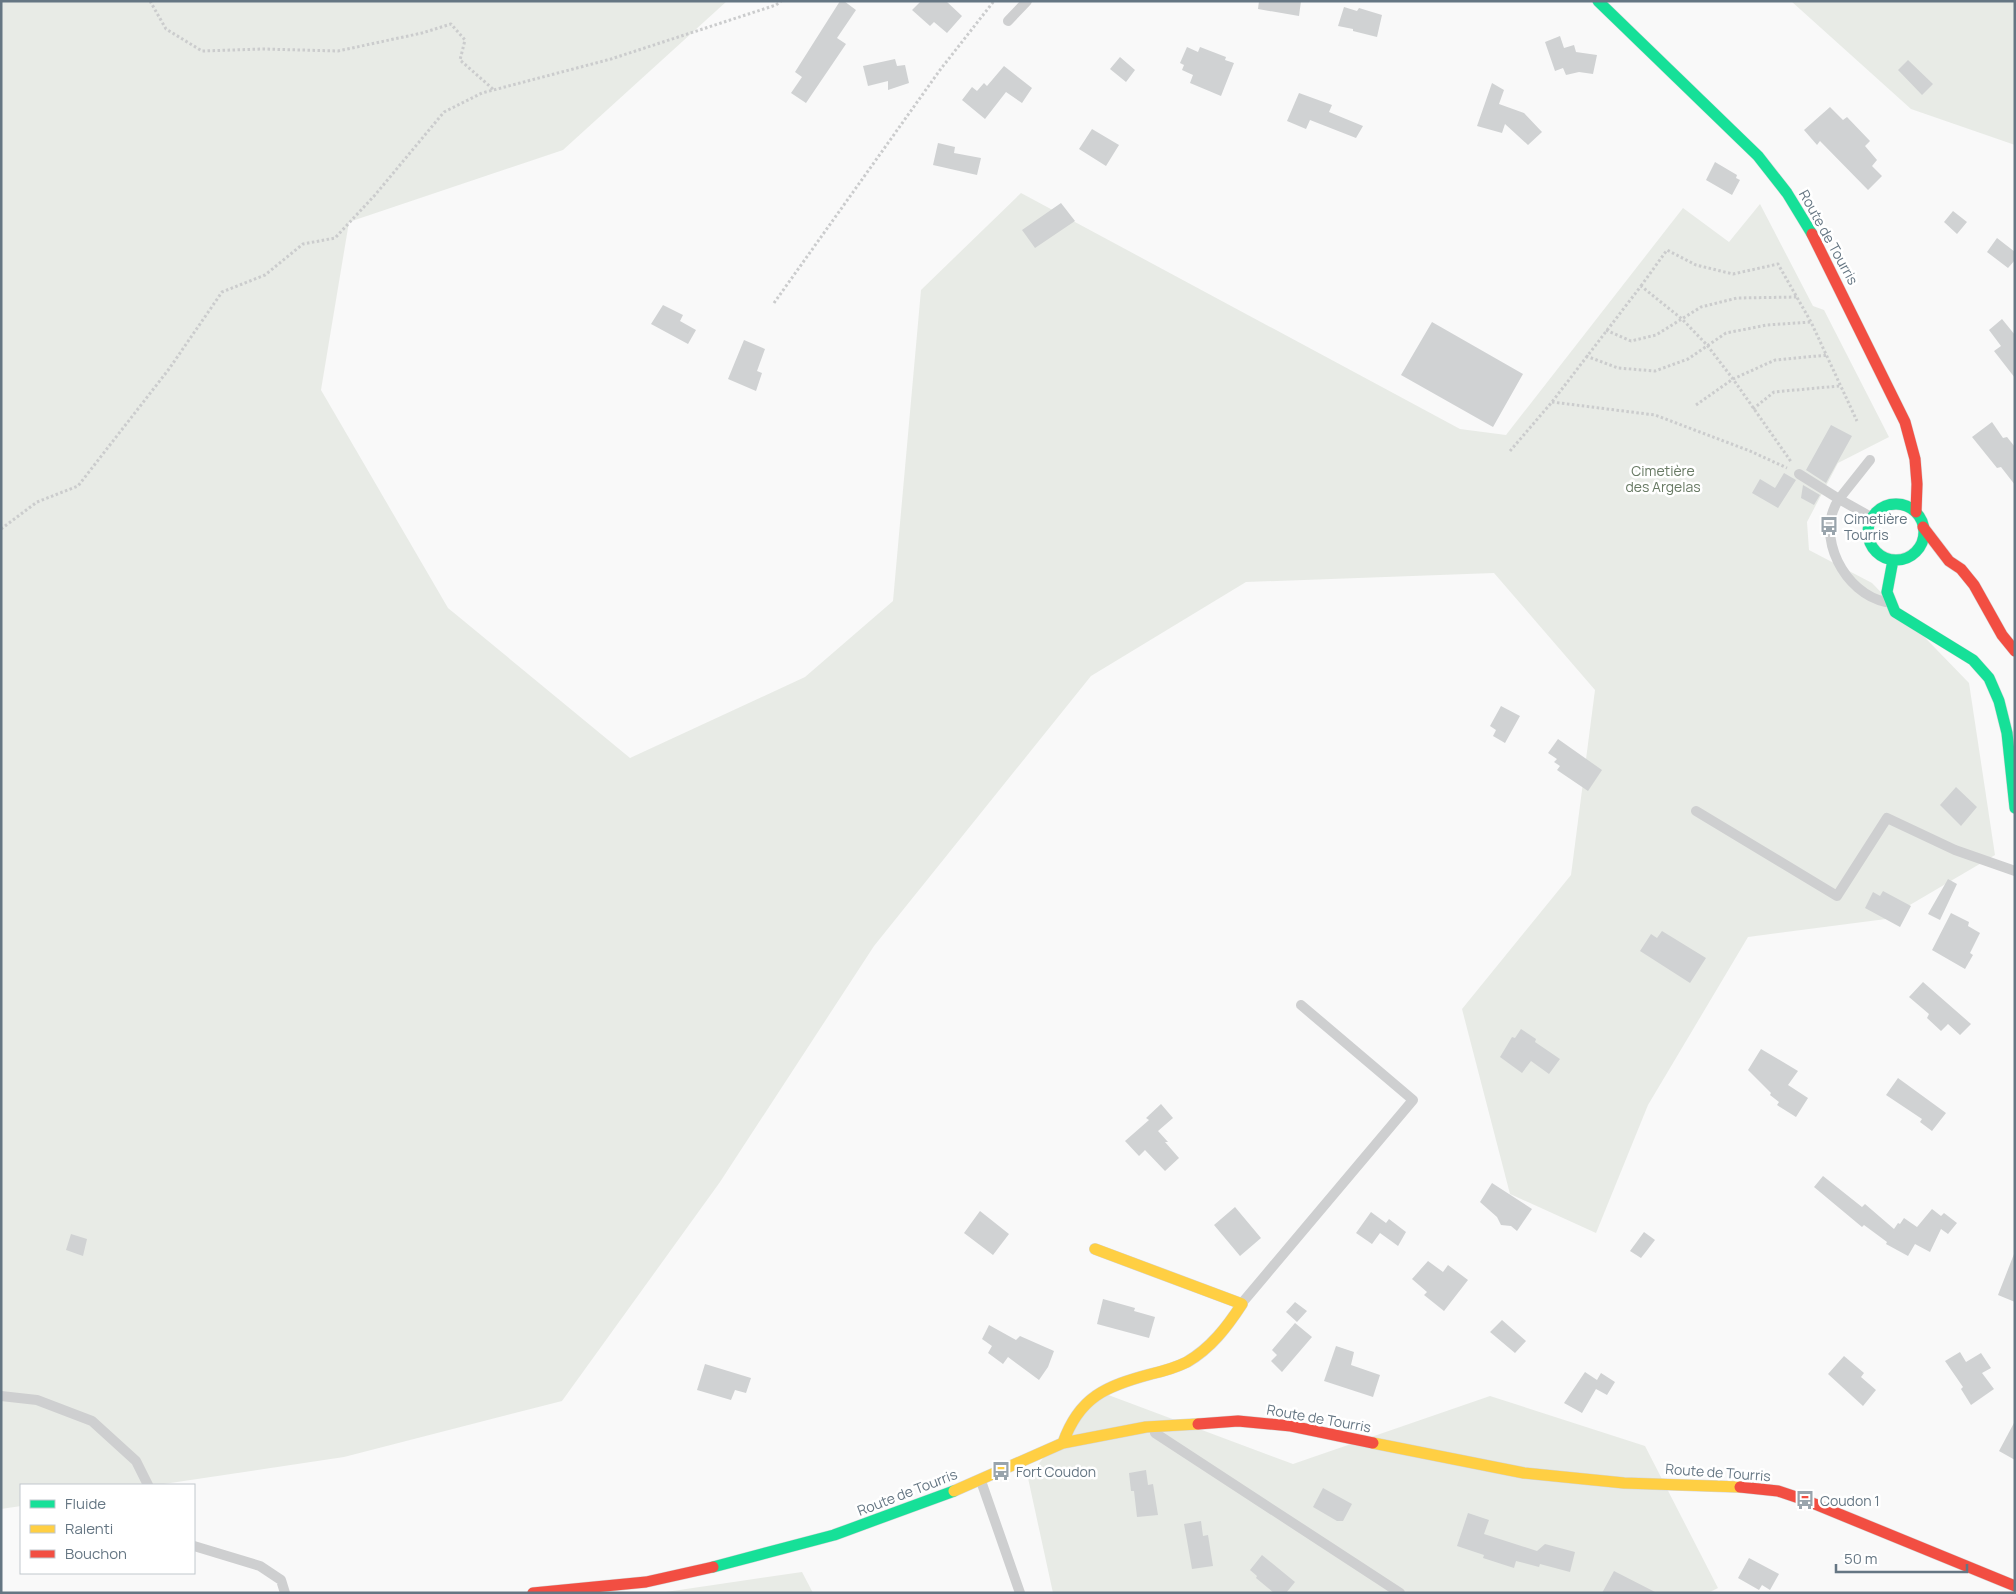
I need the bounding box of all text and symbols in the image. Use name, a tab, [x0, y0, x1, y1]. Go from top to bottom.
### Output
street label: Route de Tourris	[1795, 186, 1863, 288]
park label: Cimetière des Argelas	[1625, 461, 1701, 496]
place label: Cimetière Tourris	[1844, 509, 1907, 544]
bus stop icon: Cimetière Tourris	[1818, 515, 1840, 537]
street label: Route de Tourris	[1265, 1399, 1373, 1437]
street label: Route de Tourris	[1665, 1459, 1771, 1485]
bus stop icon: Fort Coudon	[990, 1460, 1012, 1482]
place label: Fort Coudon	[1016, 1462, 1096, 1481]
street label: Route de Tourris	[854, 1464, 960, 1520]
legend	[20, 1484, 195, 1574]
bus stop icon: Coudon 1	[1794, 1489, 1816, 1511]
place label: Coudon 1	[1820, 1491, 1880, 1510]
text: Fluide	[65, 1493, 106, 1514]
text: Ralenti	[65, 1518, 113, 1539]
scale bar	[1836, 1542, 1967, 1574]
text: Bouchon	[65, 1543, 127, 1564]
text: 50 m	[1844, 1548, 1878, 1569]

